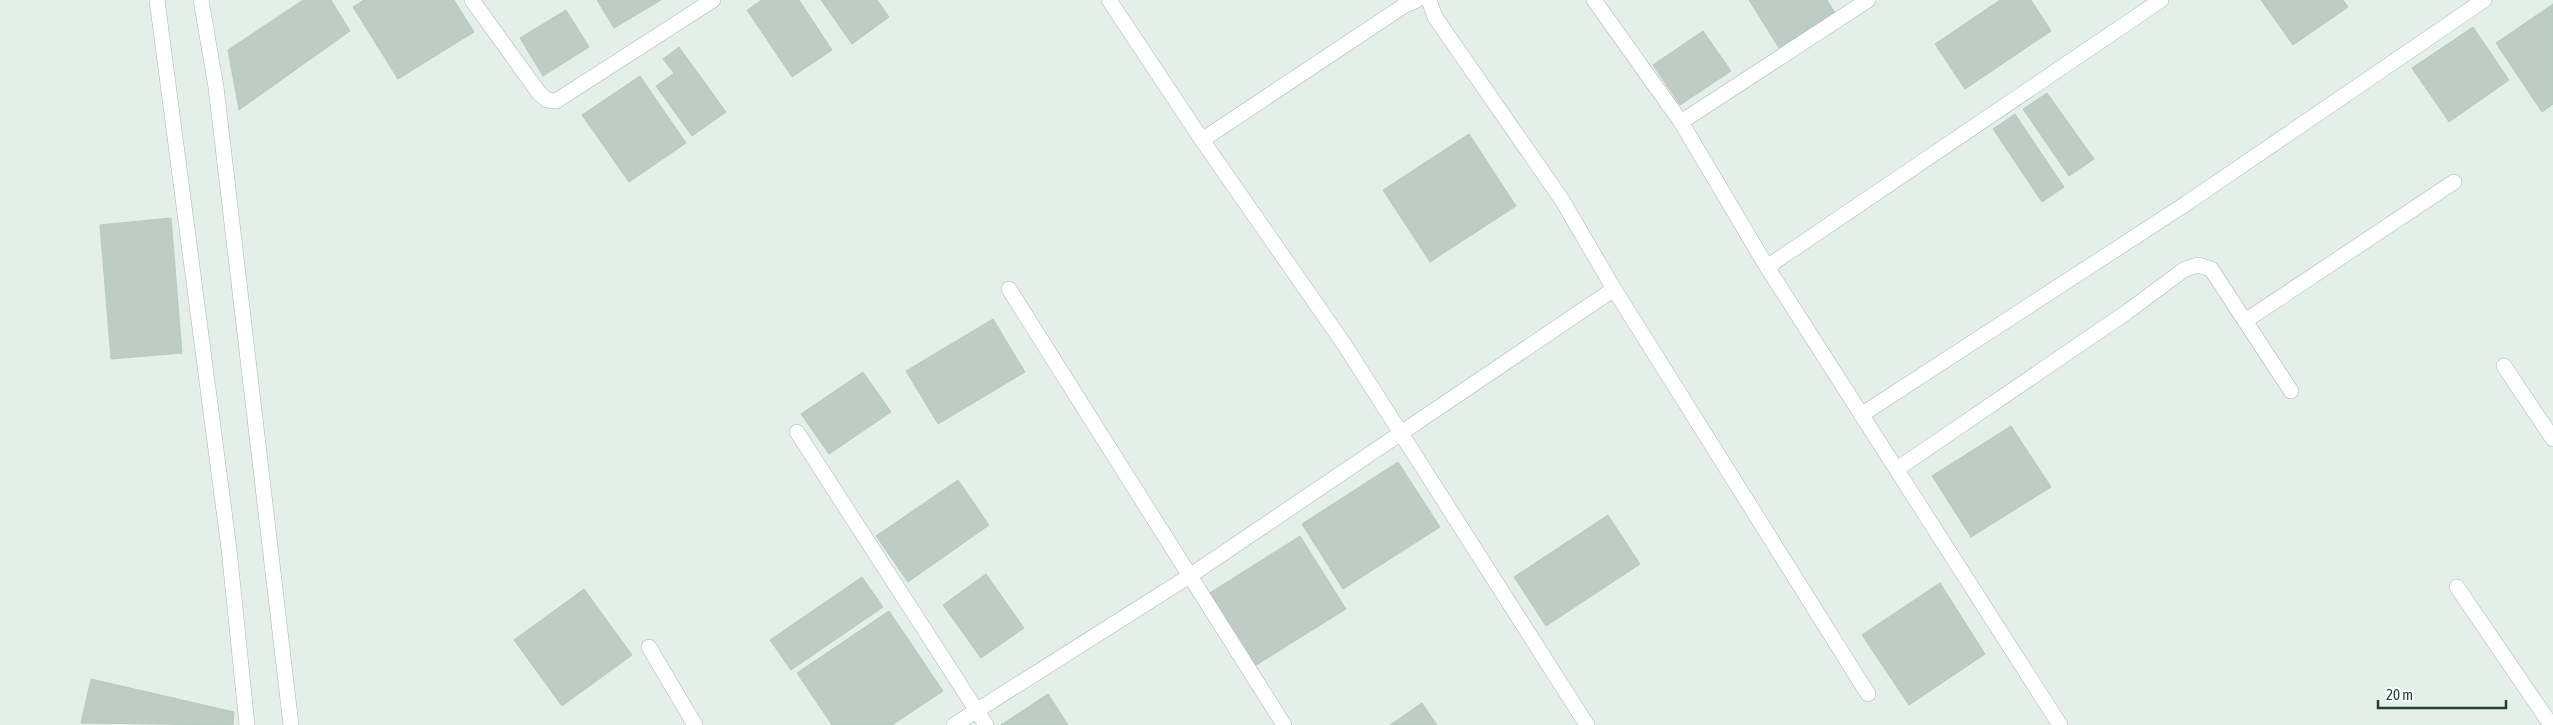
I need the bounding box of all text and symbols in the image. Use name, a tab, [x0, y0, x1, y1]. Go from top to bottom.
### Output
scale bar	[2378, 678, 2506, 710]
text: 20 m	[2386, 686, 2413, 703]

